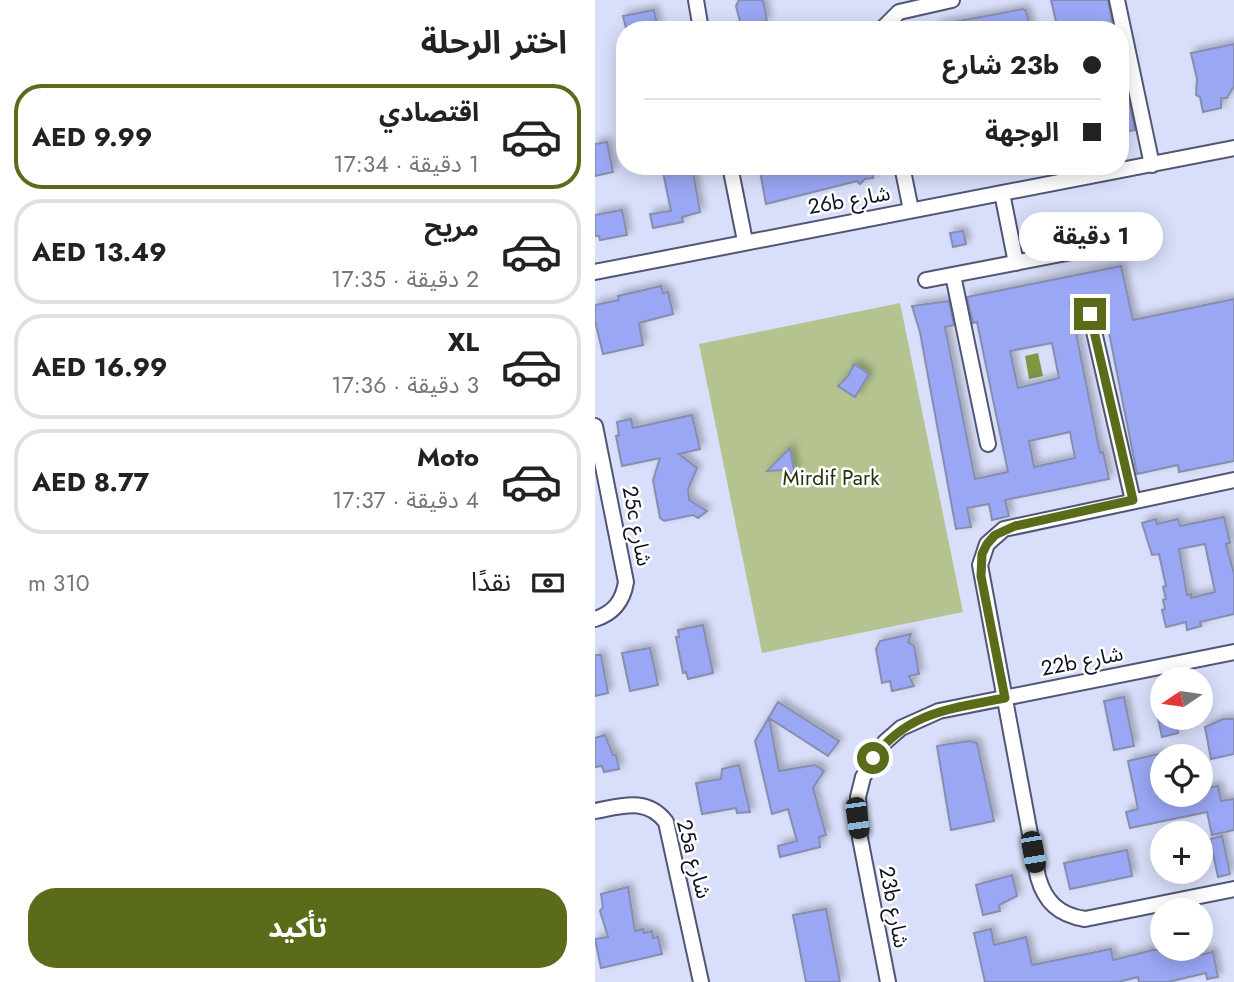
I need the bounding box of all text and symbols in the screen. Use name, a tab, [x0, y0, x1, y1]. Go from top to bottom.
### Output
text: اختر الرحلة	[421, 19, 567, 65]
text: 23b شارع	[942, 46, 1059, 84]
text: اقتصادي	[379, 93, 479, 131]
icon: car	[500, 105, 563, 168]
text: الوجهة	[985, 113, 1059, 151]
text: AED 9.99	[32, 118, 152, 156]
text: 1 دقيقة · 17:34	[333, 147, 479, 181]
street label: 26b شارع	[805, 178, 893, 222]
text: مريح	[424, 208, 479, 246]
callout: 1 دقيقة	[1018, 212, 1162, 262]
text: 1 دقيقة	[1053, 219, 1129, 253]
icon: car	[500, 220, 563, 283]
text: AED 13.49	[32, 233, 167, 271]
text: 2 دقيقة · 17:35	[331, 262, 479, 296]
route end	[1074, 298, 1106, 330]
text: XL	[447, 323, 479, 361]
icon: car	[500, 335, 563, 398]
text: AED 16.99	[32, 348, 167, 386]
text: 3 دقيقة · 17:36	[331, 368, 479, 402]
text: Moto	[417, 438, 479, 476]
icon: car	[500, 450, 563, 513]
text: AED 8.77	[32, 463, 149, 501]
park label: Mirdif Park	[783, 463, 880, 493]
text: 4 دقيقة · 17:37	[332, 483, 479, 517]
street label: 25c شارع	[615, 483, 659, 569]
text: نقدًا	[471, 563, 511, 601]
icon: cash	[529, 564, 567, 602]
text: 310 m	[28, 566, 90, 600]
street label: 22b شارع	[1038, 638, 1126, 684]
north arrow	[1150, 667, 1213, 730]
map controls	[1150, 667, 1213, 961]
route start	[857, 742, 889, 774]
button: locate	[1150, 744, 1213, 807]
car	[844, 796, 871, 840]
street label: 25a شارع	[669, 816, 719, 902]
button: +	[1150, 821, 1213, 884]
car	[1020, 829, 1047, 875]
street label: 23b شارع	[871, 864, 917, 950]
button: تأكيد	[28, 888, 567, 968]
button: −	[1150, 898, 1213, 961]

